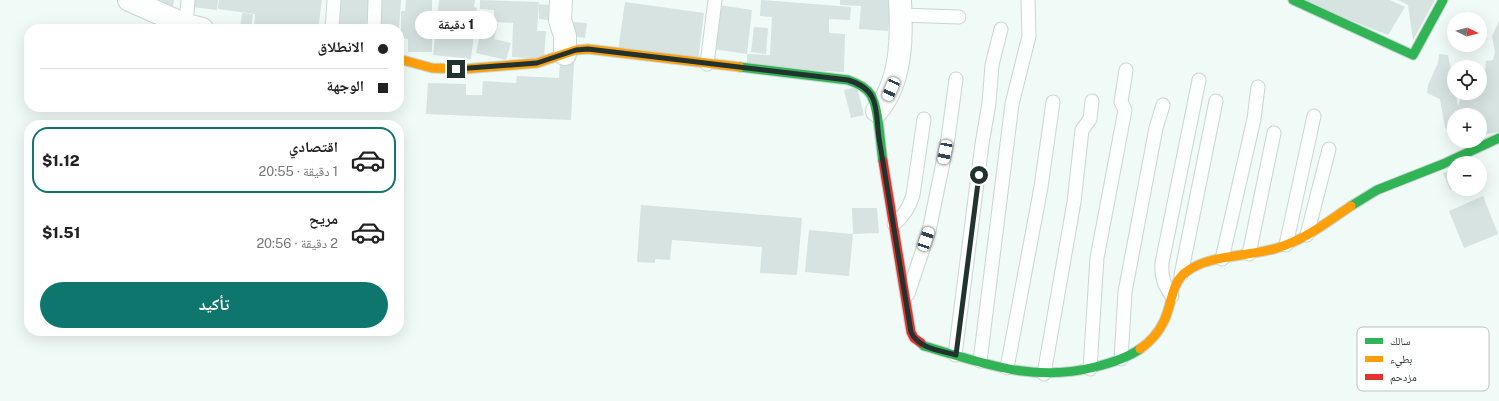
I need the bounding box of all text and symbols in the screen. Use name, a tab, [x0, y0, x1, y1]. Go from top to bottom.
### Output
callout: 1 دقيقة	[415, 11, 497, 39]
north arrow	[1447, 12, 1487, 52]
map controls	[1447, 12, 1487, 196]
text: 1 دقيقة	[438, 17, 474, 32]
text: الانطلاق	[318, 38, 364, 55]
route end	[447, 60, 465, 78]
button: locate	[1447, 60, 1487, 100]
car	[881, 76, 901, 102]
text: الوجهة	[326, 77, 364, 94]
button: +	[1447, 108, 1487, 148]
text: اقتصادي	[289, 138, 338, 155]
car	[937, 139, 953, 165]
icon: car	[350, 142, 386, 178]
text: $1.12	[42, 152, 80, 169]
button: −	[1447, 156, 1487, 196]
text: 1 دقيقة · 20:55	[259, 164, 338, 179]
route start	[970, 166, 988, 184]
text: مريح	[309, 210, 338, 227]
icon: car	[350, 214, 386, 250]
text: $1.51	[42, 224, 80, 241]
car	[916, 226, 936, 252]
text: 2 دقيقة · 20:56	[256, 236, 338, 251]
button: تأكيد	[40, 282, 388, 328]
legend	[1357, 327, 1489, 391]
text: سالك	[1390, 335, 1410, 347]
text: بطيء	[1390, 353, 1412, 368]
text: مزدحم	[1390, 371, 1417, 385]

